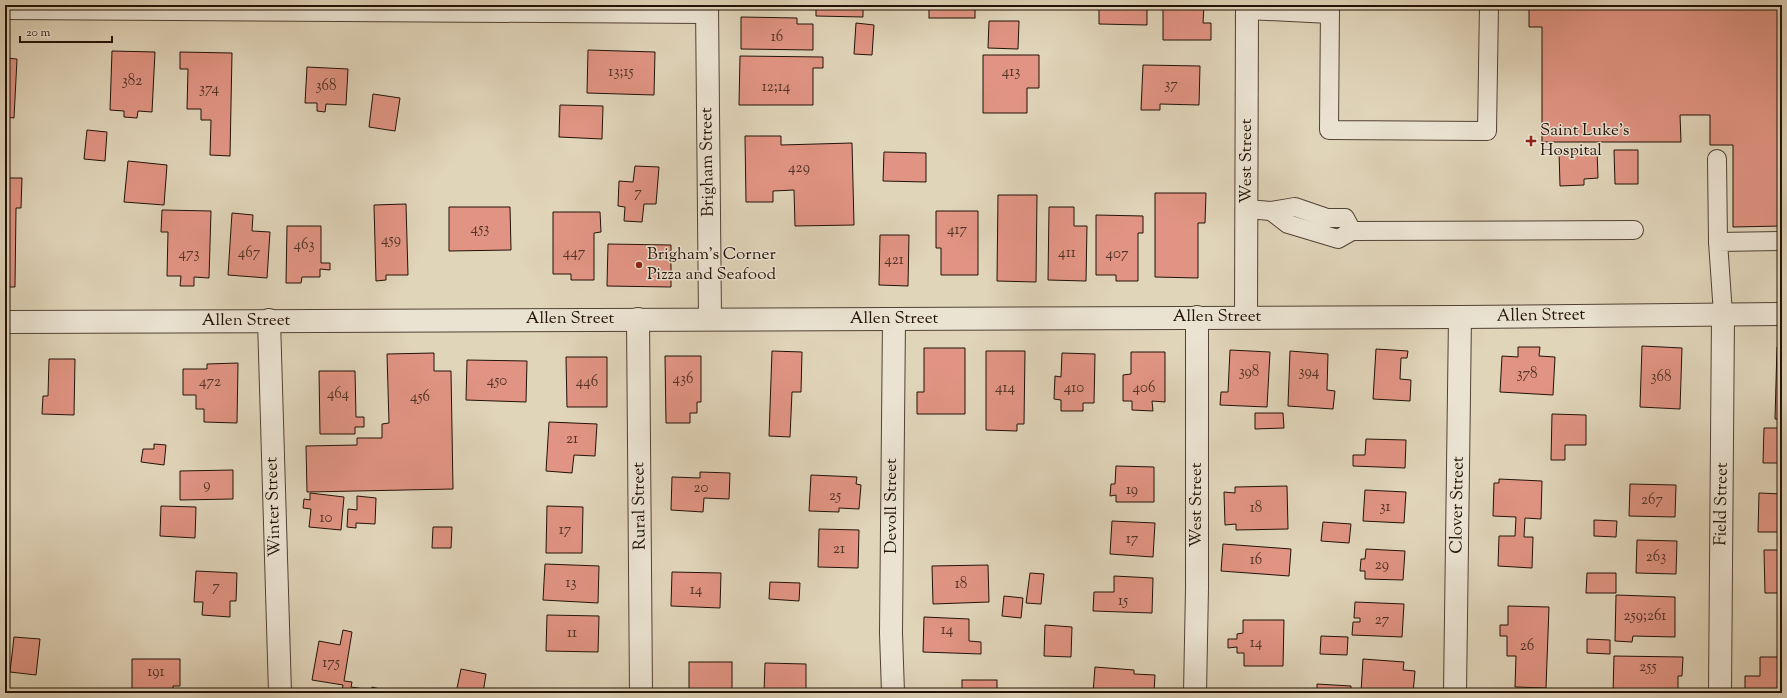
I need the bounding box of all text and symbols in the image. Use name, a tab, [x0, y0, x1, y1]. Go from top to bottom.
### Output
scale bar	[20, 18, 112, 44]
text: 20 m	[26, 24, 51, 42]
house number: 16	[771, 27, 783, 48]
house number: 13;15	[608, 62, 634, 83]
house number: 413	[1002, 62, 1020, 83]
house number: 382	[122, 71, 142, 92]
house number: 37	[1164, 75, 1178, 96]
house number: 368	[316, 76, 336, 97]
house number: 12;14	[762, 77, 791, 98]
house number: 374	[199, 79, 219, 100]
street label: Brigham Street	[695, 107, 721, 217]
street label: West Street	[1235, 118, 1259, 204]
place label: Saint Luke's Hospital	[1540, 119, 1630, 163]
marker: Saint Luke's Hospital	[1525, 135, 1537, 147]
house number: 429	[788, 158, 810, 179]
house number: 7	[634, 183, 642, 204]
house number: 453	[471, 219, 489, 240]
house number: 417	[947, 220, 968, 241]
house number: 459	[381, 230, 401, 251]
house number: 463	[294, 235, 314, 256]
house number: 467	[238, 243, 261, 264]
house number: 447	[563, 243, 586, 264]
place label: Brigham's Corner Pizza and Seafood	[647, 243, 776, 287]
house number: 411	[1058, 243, 1076, 264]
house number: 473	[178, 244, 200, 265]
house number: 407	[1106, 244, 1129, 265]
house number: 421	[884, 250, 904, 271]
marker: Brigham's Corner Pizza and Seafood	[634, 260, 644, 270]
street label: Allen Street	[1496, 303, 1586, 329]
street label: Allen Street	[1173, 305, 1261, 329]
street label: Allen Street	[526, 307, 614, 331]
street label: Allen Street	[850, 307, 938, 331]
street label: Allen Street	[202, 309, 290, 333]
house number: 398	[1239, 362, 1259, 383]
house number: 394	[1299, 362, 1320, 383]
house number: 378	[1516, 364, 1538, 385]
house number: 368	[1651, 367, 1671, 388]
house number: 436	[673, 369, 693, 390]
house number: 450	[487, 371, 507, 392]
house number: 472	[199, 372, 221, 393]
house number: 446	[576, 372, 598, 393]
house number: 414	[995, 378, 1016, 399]
house number: 410	[1064, 378, 1084, 399]
house number: 406	[1133, 378, 1155, 399]
house number: 464	[327, 384, 350, 405]
house number: 456	[410, 387, 430, 408]
house number: 21	[566, 429, 578, 450]
street label: Winter Street	[260, 456, 288, 557]
street label: Clover Street	[1445, 456, 1471, 554]
street label: Devoll Street	[880, 458, 904, 554]
street label: Rural Street	[627, 462, 653, 550]
street label: West Street	[1185, 462, 1209, 548]
street label: Field Street	[1709, 462, 1735, 546]
house number: 9	[203, 475, 211, 496]
house number: 20	[694, 478, 709, 499]
house number: 19	[1126, 480, 1138, 501]
house number: 25	[829, 486, 841, 507]
house number: 267	[1641, 490, 1663, 511]
house number: 31	[1379, 497, 1391, 518]
house number: 18	[1250, 498, 1262, 519]
house number: 10	[320, 508, 333, 529]
house number: 17	[559, 520, 572, 541]
house number: 17	[1126, 529, 1139, 550]
house number: 21	[833, 539, 845, 560]
house number: 263	[1646, 547, 1666, 568]
house number: 16	[1250, 550, 1262, 571]
house number: 29	[1375, 555, 1389, 576]
house number: 13	[565, 573, 577, 594]
house number: 18	[955, 574, 967, 595]
house number: 7	[212, 577, 220, 598]
house number: 14	[690, 580, 703, 601]
house number: 15	[1118, 591, 1128, 612]
house number: 259;261	[1624, 606, 1666, 627]
house number: 27	[1375, 610, 1390, 631]
house number: 14	[941, 620, 954, 641]
house number: 11	[567, 623, 577, 644]
house number: 14	[1250, 633, 1263, 654]
house number: 26	[1520, 636, 1534, 657]
house number: 175	[322, 653, 340, 674]
house number: 255	[1639, 657, 1657, 678]
house number: 191	[147, 662, 165, 683]

